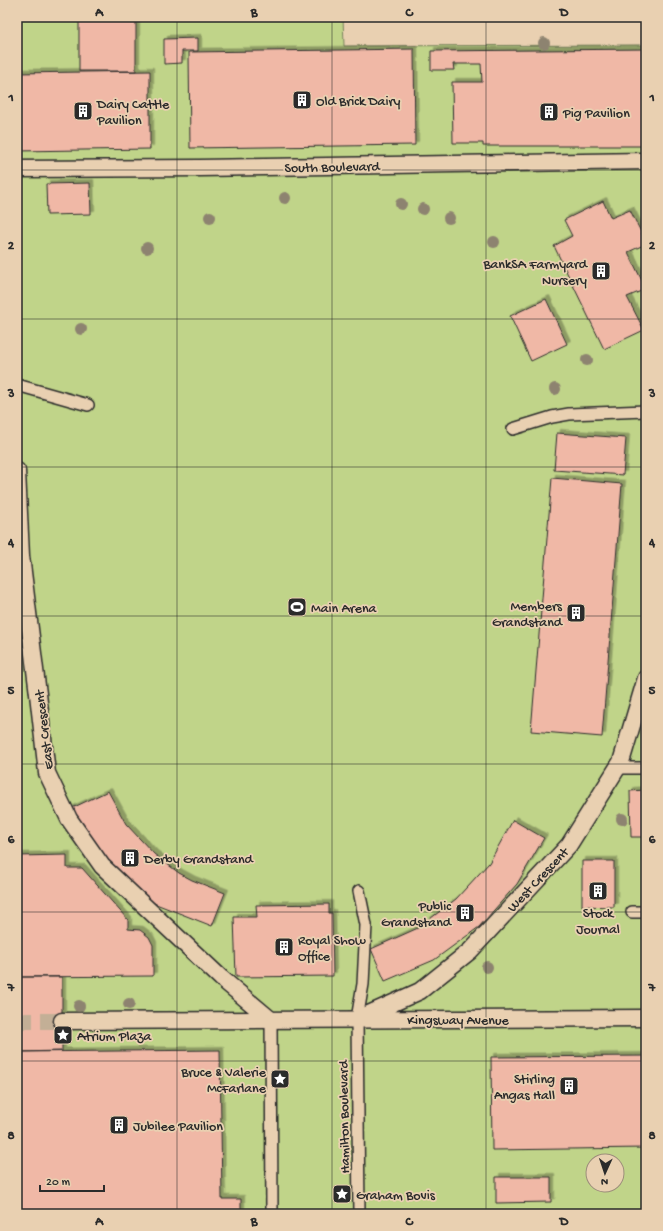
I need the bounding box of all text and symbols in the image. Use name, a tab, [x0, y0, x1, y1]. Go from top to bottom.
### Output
text: A	[94, 6, 104, 21]
text: B	[250, 6, 259, 21]
text: C	[404, 6, 414, 21]
text: D	[559, 6, 569, 21]
building icon: Old Brick Dairy	[291, 89, 313, 111]
text: 1	[7, 91, 14, 106]
text: 1	[648, 91, 655, 106]
place label: Old Brick Dairy	[316, 94, 400, 111]
place label: Dairy Cattle Pavilion	[96, 97, 170, 130]
building icon: Dairy Cattle Pavilion	[72, 100, 94, 122]
building icon: Pig Pavilion	[538, 101, 560, 123]
place label: Pig Pavilion	[562, 106, 630, 123]
street label: South Boulevard	[284, 159, 382, 178]
text: 2	[8, 239, 15, 254]
text: 2	[649, 239, 656, 254]
place label: BankSA Farmyard Nursery	[482, 257, 589, 290]
building icon: BankSA Farmyard Nursery	[590, 260, 612, 282]
text: 3	[7, 387, 15, 402]
text: 3	[648, 387, 656, 402]
text: 4	[7, 536, 15, 551]
text: 4	[648, 536, 656, 551]
sports icon: Main Arena	[286, 596, 308, 618]
place label: Members Grandstand	[492, 599, 564, 632]
place label: Main Arena	[311, 601, 378, 618]
building icon: Members Grandstand	[565, 602, 587, 624]
text: 5	[8, 684, 15, 699]
text: 5	[649, 684, 656, 699]
street label: East Crescent	[32, 688, 59, 770]
text: 6	[8, 833, 15, 848]
text: 6	[649, 833, 656, 848]
street label: West Crescent	[504, 844, 574, 917]
building icon: Derby Grandstand	[119, 847, 141, 869]
place label: Derby Grandstand	[143, 852, 255, 869]
building icon: Stock Journal	[587, 880, 609, 902]
place label: Public Grandstand	[381, 899, 453, 932]
building icon: Public Grandstand	[454, 902, 476, 924]
place label: Stock Journal	[576, 906, 620, 939]
place label: Royal Show Office	[298, 933, 366, 966]
building icon: Royal Show Office	[273, 936, 295, 958]
text: 7	[7, 981, 16, 996]
text: 7	[648, 981, 657, 996]
street label: Kingsway Avenue	[407, 1013, 509, 1030]
place icon: Atrium Plaza	[52, 1024, 74, 1046]
place label: Atrium Plaza	[77, 1029, 153, 1046]
street label: Hamilton Boulevard	[336, 1058, 355, 1174]
place label: Bruce & Valerie McFarlane	[180, 1065, 267, 1098]
place icon: Bruce & Valerie McFarlane	[269, 1068, 291, 1090]
place label: Stirling Angas Hall	[494, 1072, 555, 1105]
building icon: Stirling Angas Hall	[558, 1075, 580, 1097]
building icon: Jubilee Pavilion	[108, 1114, 130, 1136]
place label: Jubilee Pavilion	[133, 1119, 223, 1136]
text: 8	[7, 1129, 15, 1144]
text: 8	[648, 1129, 656, 1144]
north arrow	[585, 1153, 625, 1193]
scale bar	[40, 1167, 104, 1193]
text: N	[601, 1175, 608, 1187]
text: 20 m	[46, 1176, 71, 1190]
place icon: Graham Bovis	[331, 1183, 353, 1205]
place label: Graham Bovis	[356, 1188, 436, 1205]
text: A	[94, 1215, 104, 1230]
text: B	[250, 1215, 259, 1230]
text: C	[404, 1215, 414, 1230]
text: D	[559, 1215, 569, 1230]

